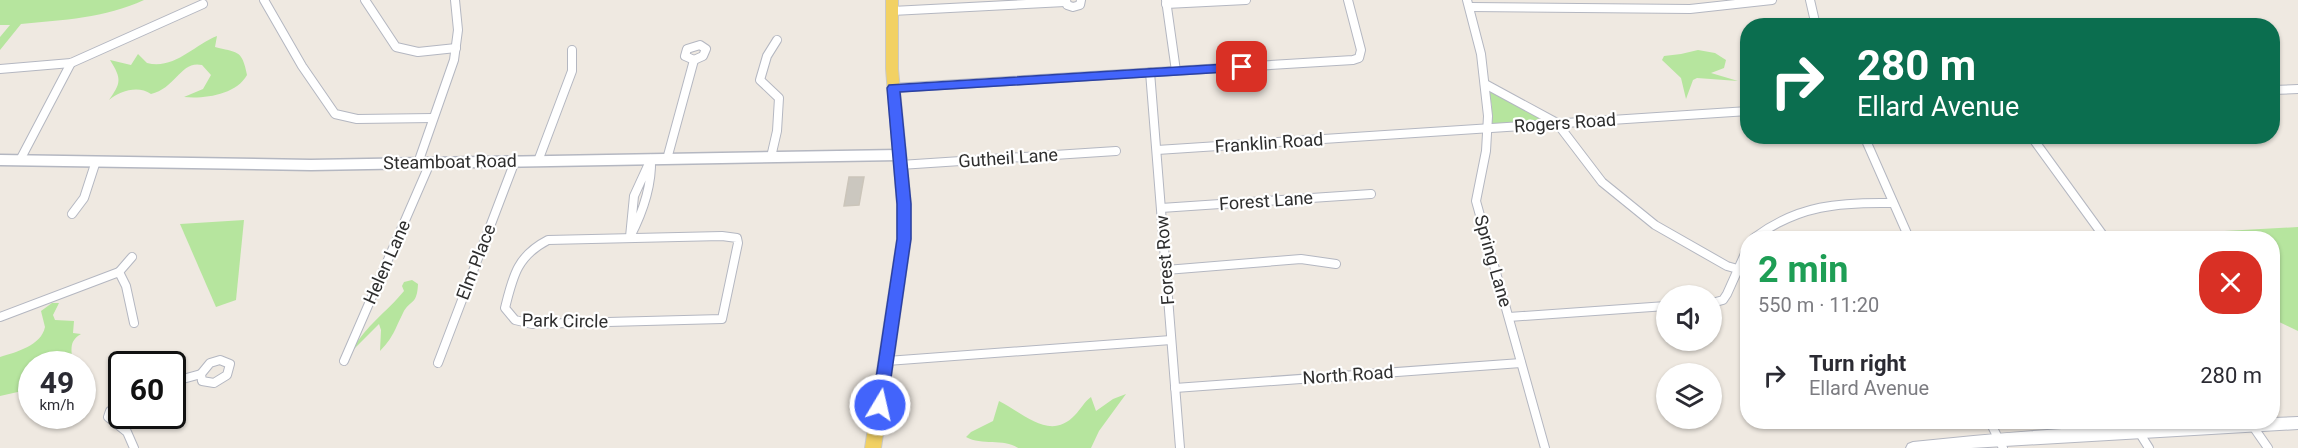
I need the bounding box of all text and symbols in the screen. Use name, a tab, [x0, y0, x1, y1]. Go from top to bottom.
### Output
pin	[1216, 41, 1267, 92]
text: 280 m	[1857, 41, 1976, 90]
icon: right	[1758, 42, 1836, 120]
icon: arrive	[1225, 50, 1258, 83]
text: Ellard Avenue	[1857, 91, 2019, 123]
street label: Rogers Road	[1513, 108, 1617, 137]
street label: Franklin Road	[1214, 128, 1324, 157]
street label: Gutheil Lane	[957, 144, 1058, 171]
street label: Steamboat Road	[383, 150, 517, 173]
street label: Forest Lane	[1218, 187, 1314, 214]
street label: Spring Lane	[1470, 212, 1517, 309]
street label: Forest Row	[1151, 214, 1178, 306]
street label: Helen Lane	[359, 217, 414, 307]
street label: Elm Place	[452, 221, 500, 303]
text: 2 min	[1758, 249, 1849, 291]
button: close	[2199, 251, 2262, 314]
map controls	[1656, 285, 1722, 429]
button: sound	[1656, 285, 1722, 351]
text: 550 m · 11:20	[1758, 293, 1879, 317]
street label: Park Circle	[522, 309, 608, 332]
speed limit sign: 60	[108, 351, 186, 429]
text: Turn right	[1809, 351, 1906, 376]
icon: right	[1758, 359, 1791, 392]
street label: North Road	[1302, 361, 1394, 388]
button: layers	[1656, 363, 1722, 429]
text: 280 m	[2200, 363, 2262, 388]
text: 49	[40, 365, 74, 400]
position arrow	[848, 373, 912, 437]
text: Ellard Avenue	[1809, 376, 1929, 400]
text: km/h	[39, 396, 75, 414]

